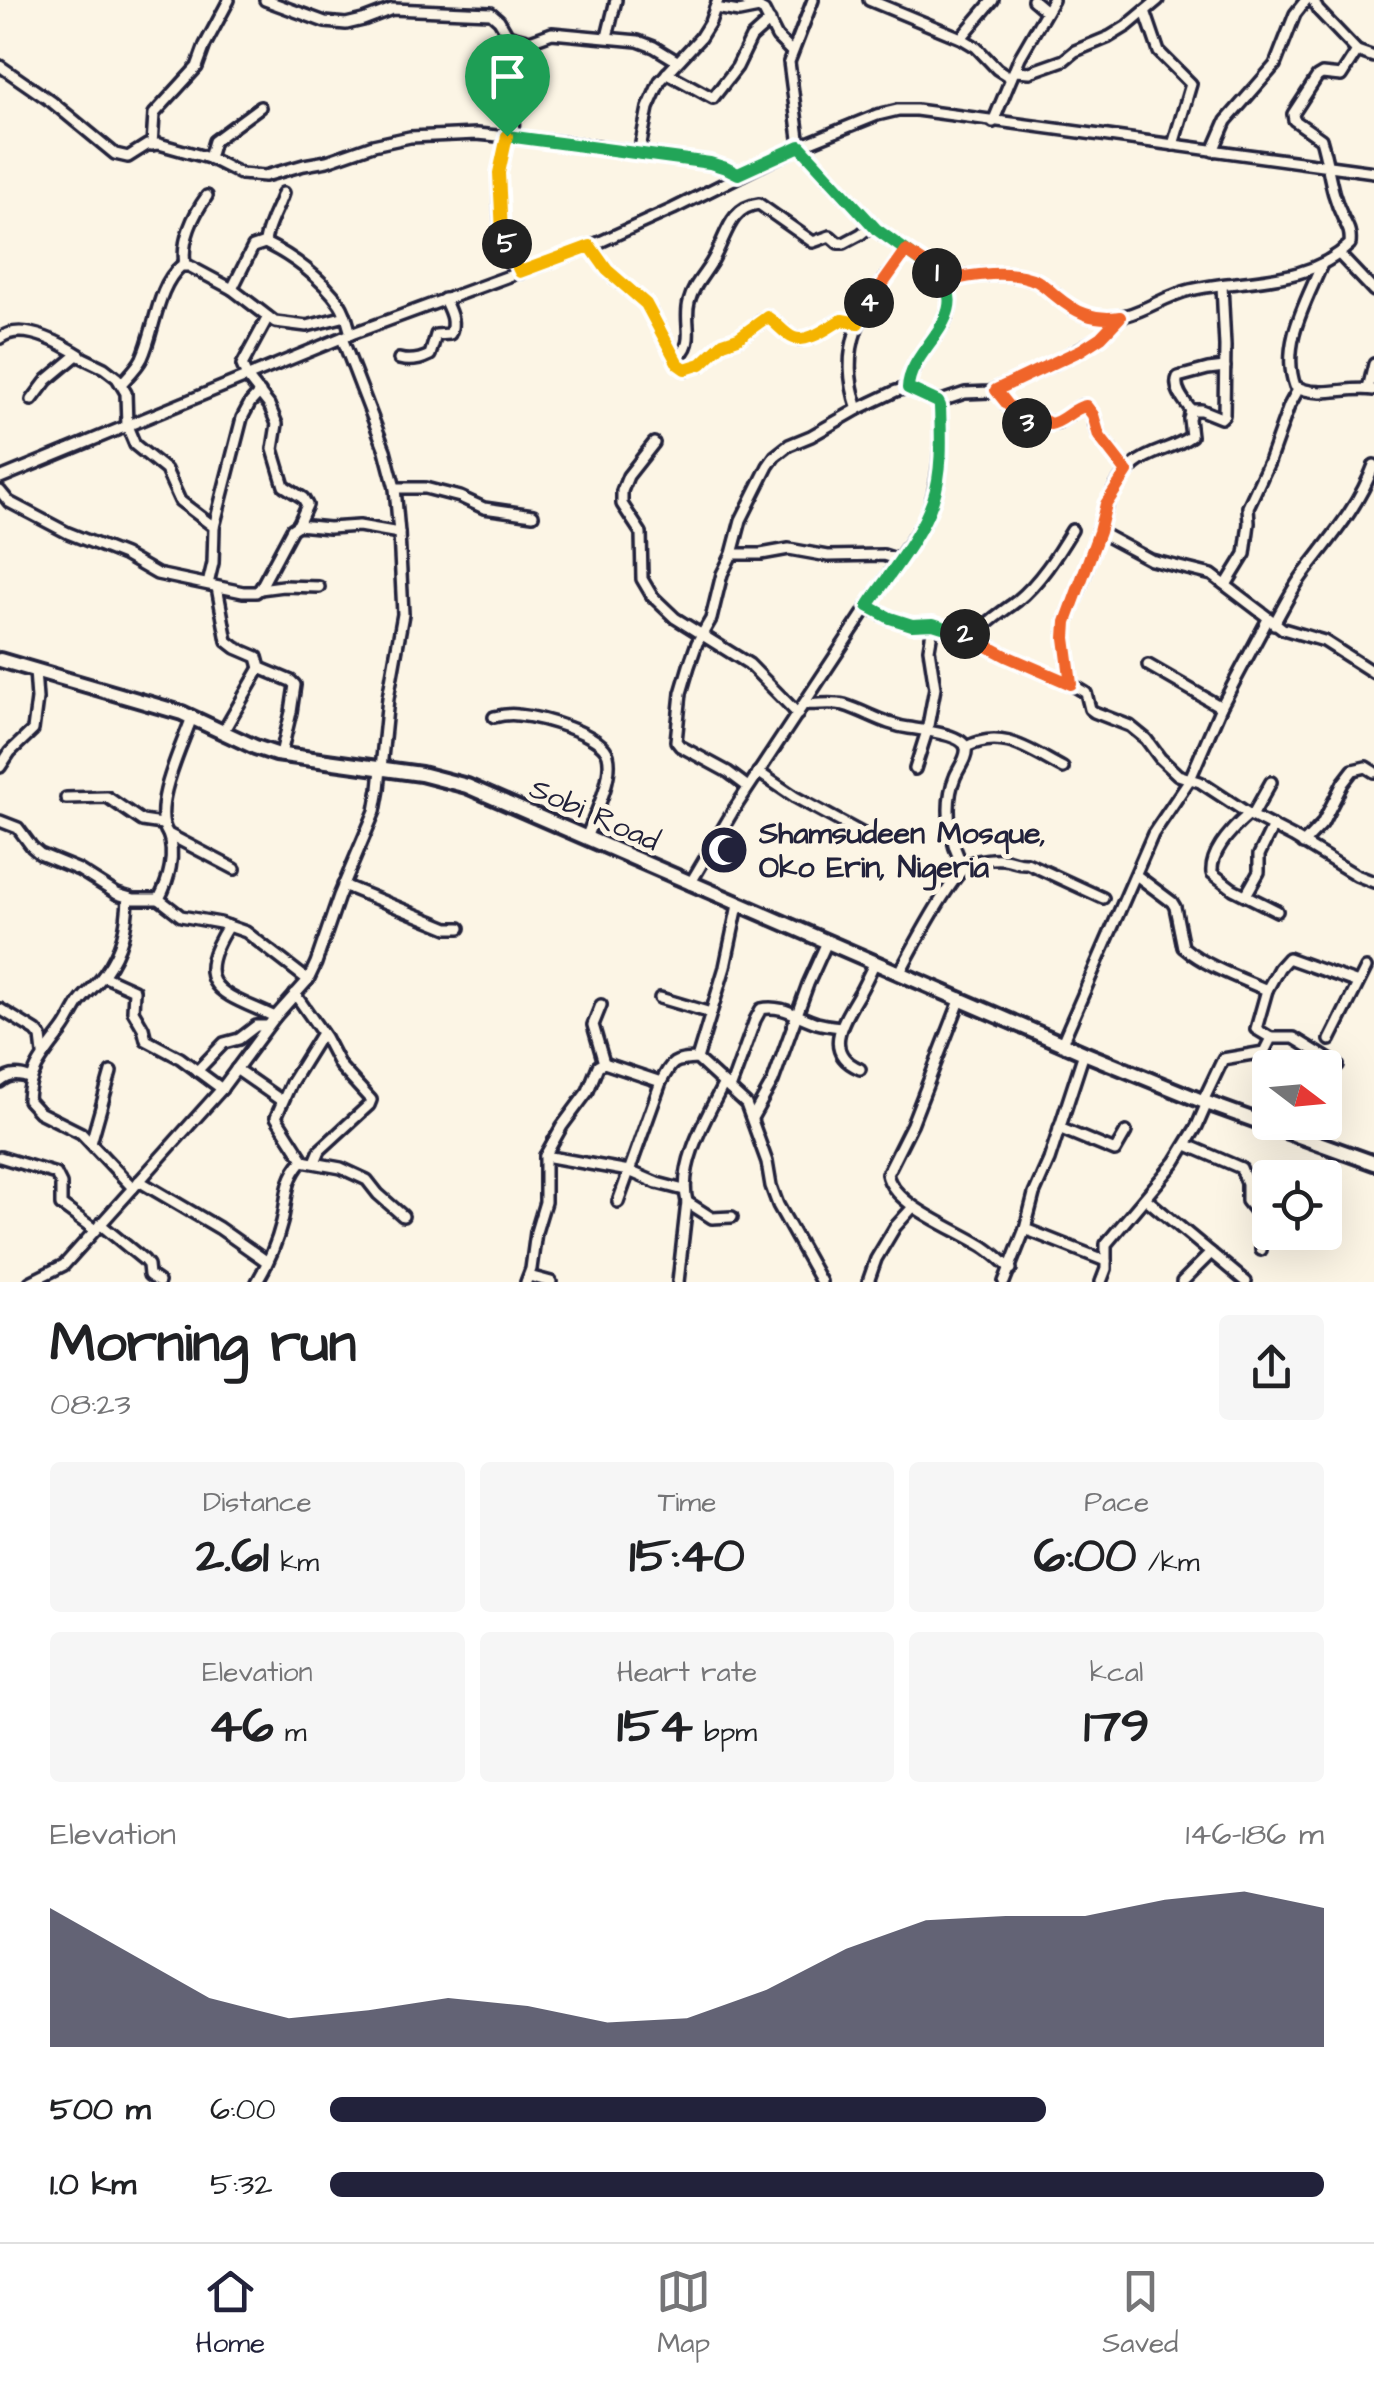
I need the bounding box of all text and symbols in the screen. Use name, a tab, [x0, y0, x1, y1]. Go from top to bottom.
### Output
pin	[465, 34, 550, 137]
icon: arrive	[480, 49, 535, 104]
pin: 5	[482, 219, 532, 269]
text: 5	[497, 224, 517, 263]
pin: 1	[912, 248, 962, 298]
text: 1	[935, 253, 939, 292]
pin: 4	[844, 278, 894, 328]
text: 4	[859, 283, 879, 322]
pin: 3	[1002, 398, 1052, 448]
text: 3	[1020, 403, 1034, 442]
pin: 2	[940, 609, 990, 659]
text: 2	[957, 614, 973, 653]
street label: Sobi Road	[523, 768, 666, 862]
place label: Shamsudeen Mosque, Oko Erin, Nigeria	[758, 813, 1046, 891]
mosque icon: Shamsudeen Mosque, Oko Erin, Nigeria	[698, 824, 750, 876]
north arrow	[1252, 1050, 1342, 1140]
map controls	[1252, 1050, 1342, 1250]
button: locate	[1252, 1160, 1342, 1250]
text: Morning run	[50, 1306, 356, 1382]
button: share	[1219, 1315, 1324, 1420]
text: 08:23	[50, 1382, 131, 1427]
text: Distance	[203, 1483, 312, 1522]
text: Time	[658, 1483, 716, 1522]
text: Pace	[1084, 1483, 1149, 1522]
text: 2.61	[196, 1522, 269, 1591]
text: 15:40	[629, 1522, 745, 1591]
text: 6:00	[1034, 1522, 1137, 1591]
text: km	[269, 1543, 319, 1582]
text: /km	[1137, 1543, 1200, 1582]
text: Elevation	[202, 1653, 312, 1692]
text: Heart rate	[617, 1653, 757, 1692]
text: kcal	[1090, 1653, 1143, 1692]
text: 46	[208, 1692, 274, 1761]
text: 154	[617, 1692, 693, 1761]
text: 179	[1084, 1692, 1149, 1761]
text: m	[274, 1713, 307, 1752]
text: bpm	[693, 1713, 757, 1752]
text: Elevation	[50, 1812, 176, 1857]
text: 146–186 m	[1186, 1812, 1324, 1857]
text: 500 m	[50, 2087, 151, 2132]
text: 6:00	[210, 2087, 276, 2132]
text: 1.0 km	[50, 2162, 136, 2207]
text: 5:32	[210, 2162, 273, 2207]
tab: Home	[196, 2264, 265, 2363]
tab: Map	[656, 2264, 711, 2363]
tab: Saved	[1102, 2264, 1178, 2363]

